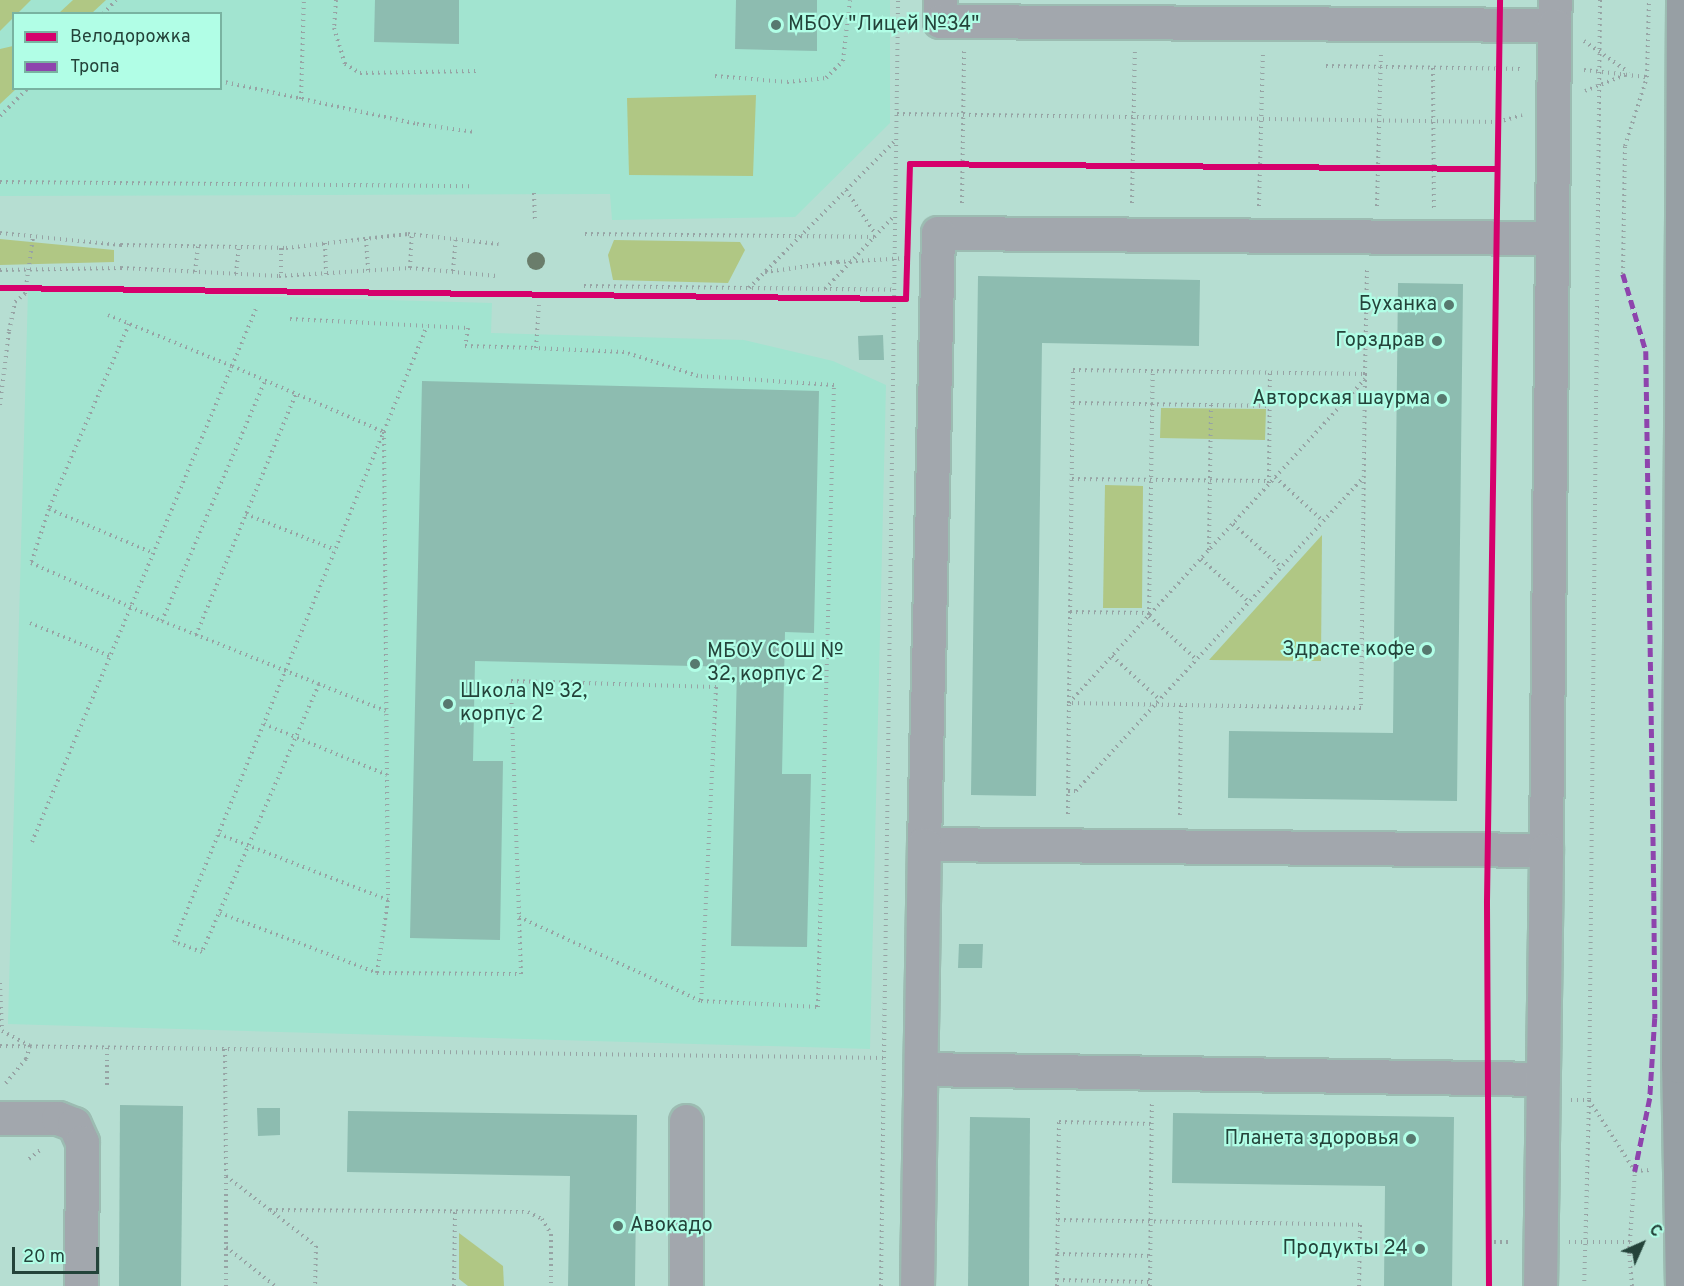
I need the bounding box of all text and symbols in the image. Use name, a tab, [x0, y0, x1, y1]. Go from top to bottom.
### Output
legend	[12, 12, 222, 90]
place label: МБОУ "Лицей №34"	[788, 13, 980, 37]
marker: МБОУ "Лицей №34"	[769, 18, 783, 32]
text: Велодорожка	[70, 26, 190, 49]
text: Тропа	[70, 56, 119, 79]
place label: Буханка	[1359, 293, 1437, 317]
marker: Буханка	[1442, 298, 1456, 312]
place label: Горздрав	[1335, 329, 1425, 353]
marker: Горздрав	[1430, 334, 1444, 348]
place label: Авторская шаурма	[1252, 387, 1430, 411]
marker: Авторская шаурма	[1435, 392, 1449, 406]
place label: Здрасте кофе	[1282, 638, 1415, 662]
place label: МБОУ СОШ № 32, корпус 2	[707, 640, 844, 687]
marker: Здрасте кофе	[1420, 643, 1434, 657]
marker: МБОУ СОШ № 32, корпус 2	[688, 657, 702, 671]
place label: Школа № 32, корпус 2	[460, 680, 587, 727]
marker: Школа № 32, корпус 2	[441, 697, 455, 711]
place label: Планета здоровья	[1225, 1127, 1399, 1151]
marker: Планета здоровья	[1404, 1132, 1418, 1146]
place label: Авокадо	[630, 1214, 713, 1238]
north arrow	[1612, 1214, 1672, 1274]
marker: Авокадо	[611, 1219, 625, 1233]
text: С	[1644, 1221, 1665, 1242]
scale bar	[15, 1235, 102, 1273]
place label: Продукты 24	[1283, 1237, 1408, 1261]
marker: Продукты 24	[1413, 1242, 1427, 1256]
text: 20 m	[23, 1246, 65, 1269]

